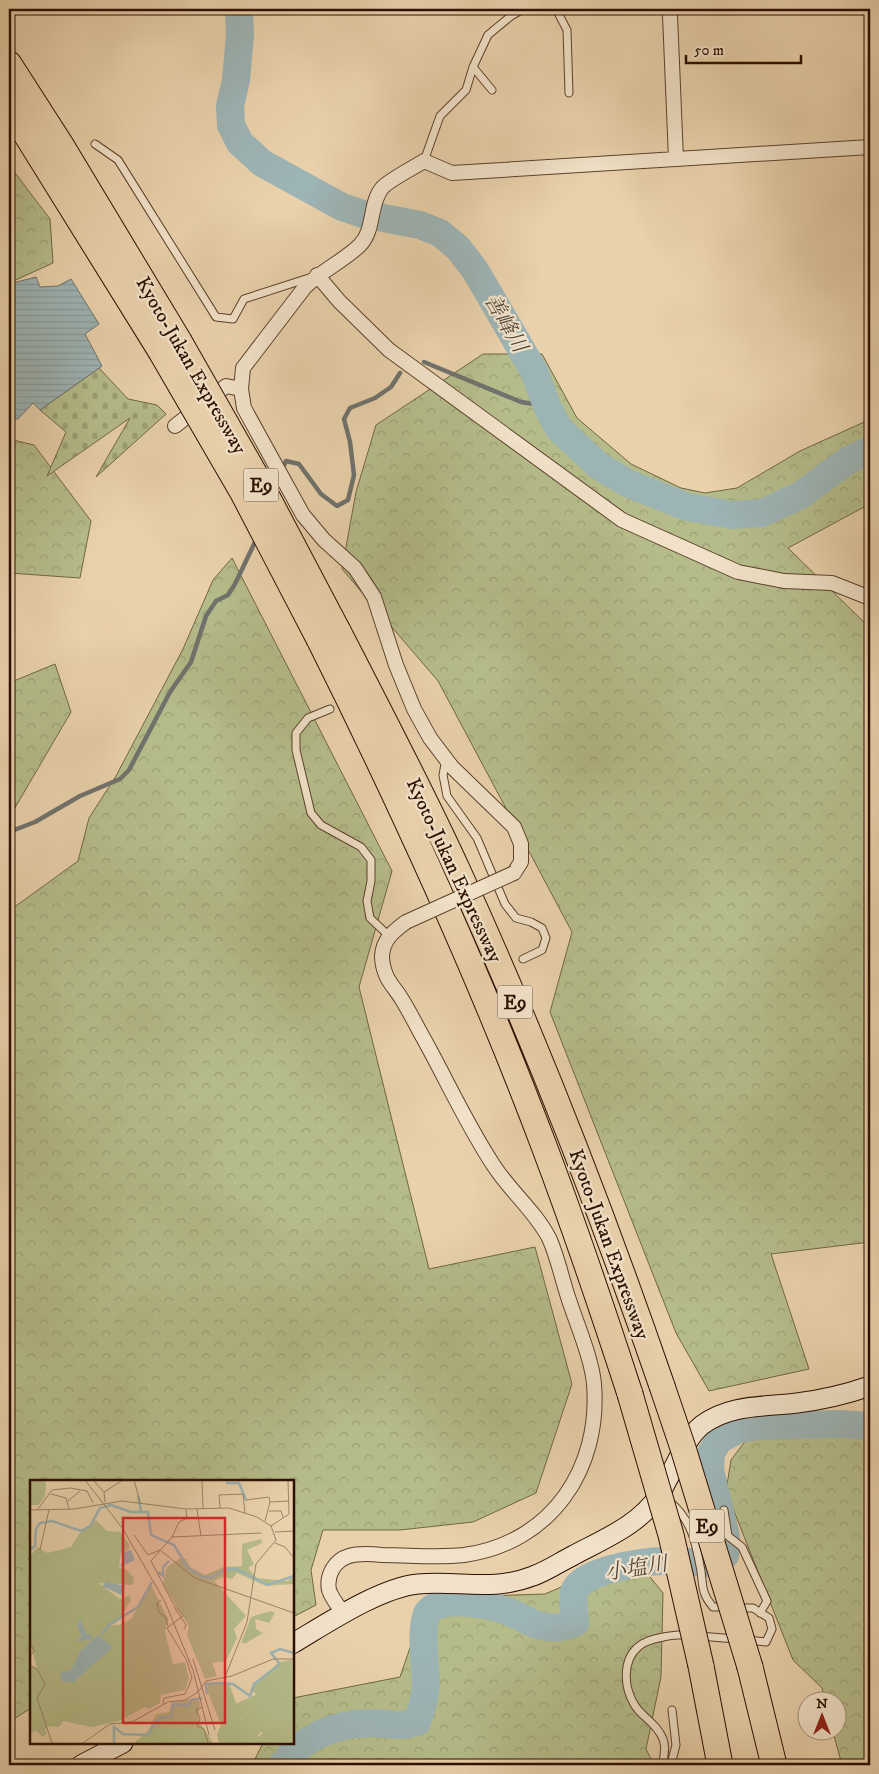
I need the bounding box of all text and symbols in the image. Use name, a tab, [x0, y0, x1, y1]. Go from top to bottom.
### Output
scale bar	[686, 32, 802, 64]
text: 50 m	[694, 41, 724, 60]
street label: Kyoto-Jukan Expressway	[130, 273, 252, 459]
water label: 善峰川	[478, 290, 533, 359]
road number: E9	[244, 468, 278, 502]
street label: Kyoto-Jukan Expressway	[400, 774, 508, 967]
road number: E9	[498, 986, 532, 1019]
street label: Kyoto-Jukan Expressway	[563, 1146, 655, 1344]
inset map	[30, 1480, 294, 1744]
road number: E9	[690, 1510, 724, 1542]
water label: 小塩川	[603, 1551, 671, 1587]
north arrow	[796, 1692, 846, 1742]
text: N	[816, 1695, 828, 1713]

